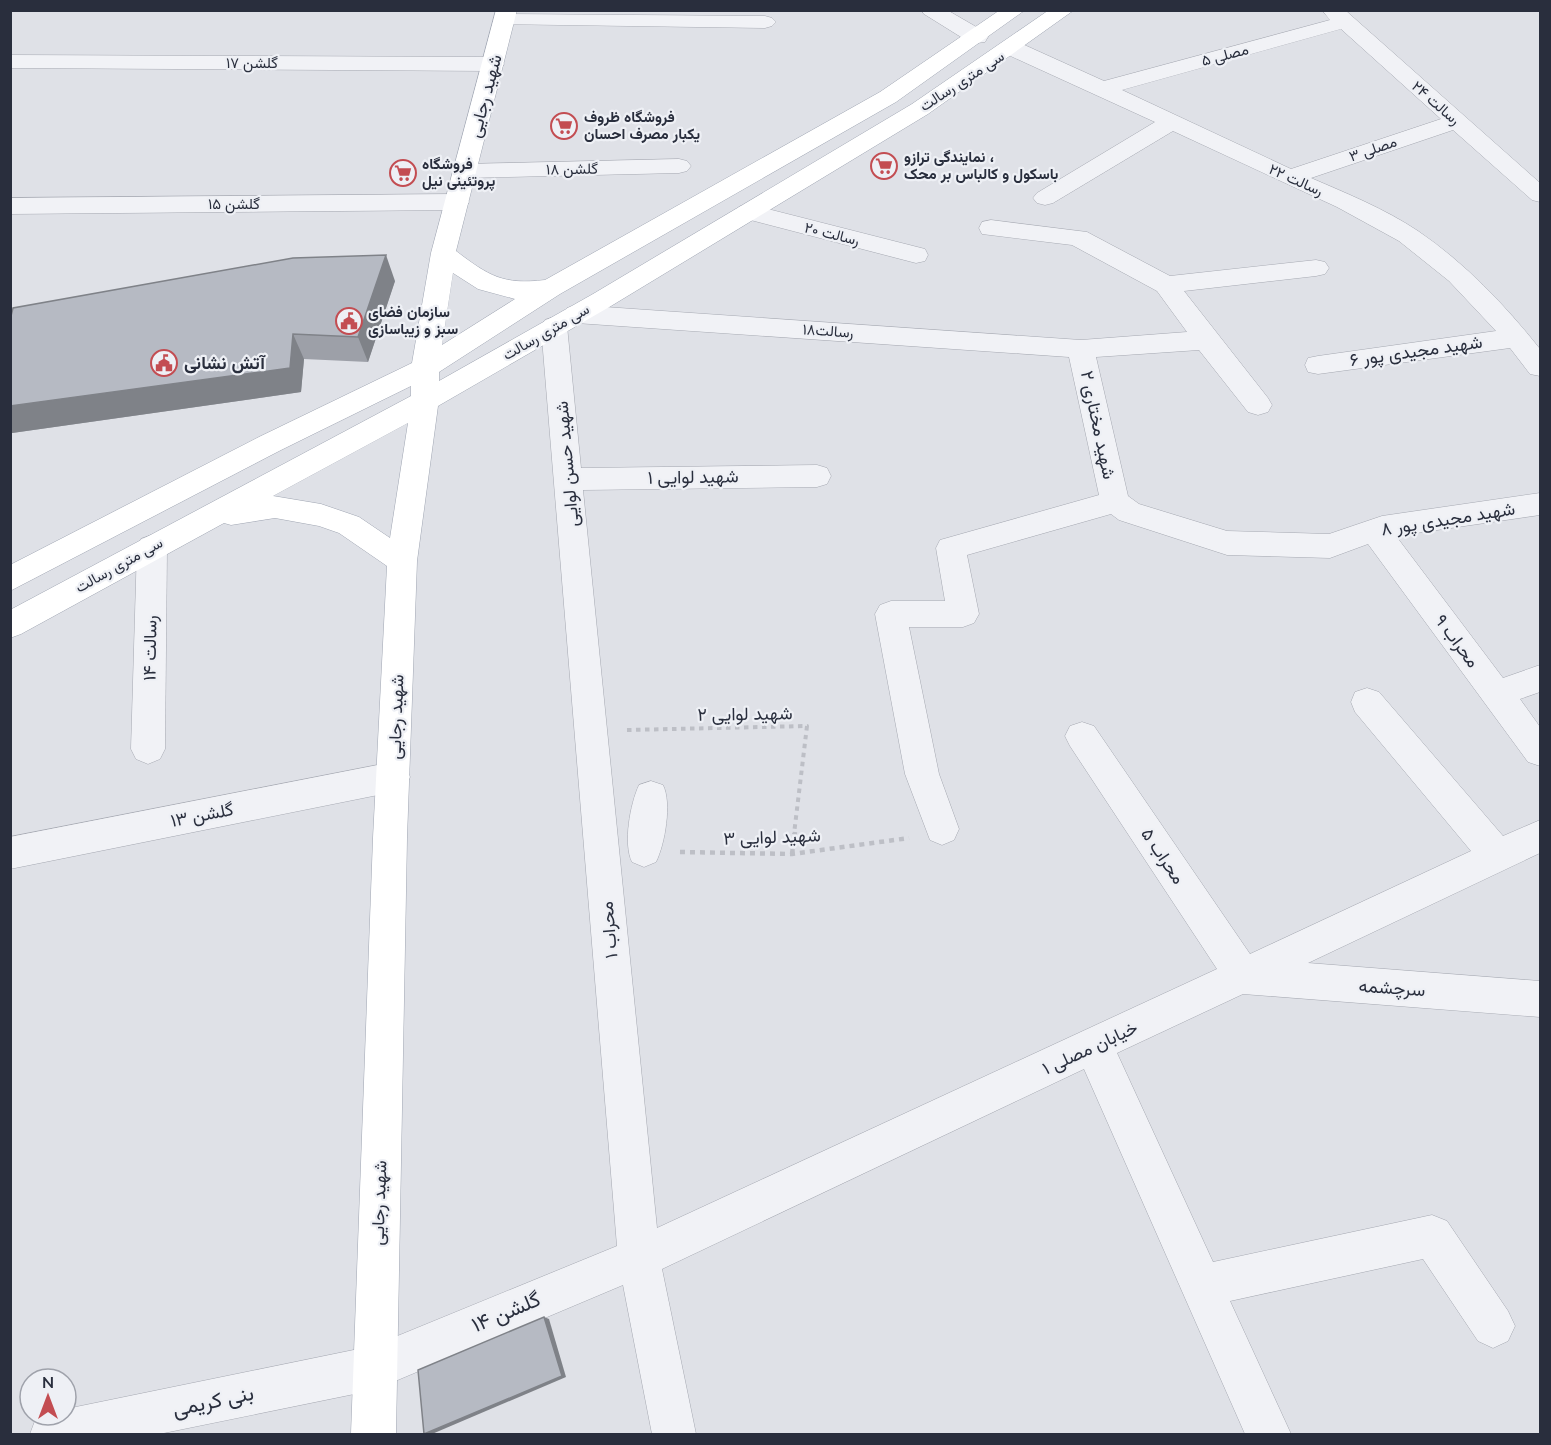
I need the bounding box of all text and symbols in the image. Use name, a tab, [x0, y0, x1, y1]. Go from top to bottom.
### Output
street label: ۵ مصلی	[1199, 39, 1251, 71]
street label: سی متری رسالت	[916, 46, 1008, 116]
street label: شهید رجایی	[462, 52, 507, 140]
street label: گلشن ۱۷	[226, 53, 278, 73]
street label: ۲۴ رسالت	[1408, 76, 1465, 129]
place label: فروشگاه ظروف یکبار مصرف احسان	[584, 107, 700, 143]
supermarket icon: فروشگاه ظروف یکبار مصرف احسان	[549, 111, 579, 141]
street label: ۳ مصلی	[1346, 132, 1400, 166]
place label: نمایندگی ترازو ، باسکول و کالباس بر محک	[904, 147, 1058, 183]
supermarket icon: نمایندگی ترازو ، باسکول و کالباس بر محک	[869, 151, 899, 181]
place label: فروشگاه پروتئینی نیل	[422, 154, 495, 191]
supermarket icon: فروشگاه پروتئینی نیل	[388, 158, 418, 188]
street label: ۱۸ گلشن	[546, 159, 598, 179]
street label: ۲۲ رسالت	[1266, 159, 1326, 200]
street label: گلشن ۱۵	[208, 194, 260, 214]
street label: ۲۰ رسالت	[803, 218, 862, 250]
street label: سی متری رسالت	[499, 299, 593, 365]
place label: سازمان فضای سبز و زیباسازی	[368, 302, 458, 338]
public building icon: سازمان فضای سبز و زیباسازی	[334, 306, 364, 336]
street label: رسالت۱۸	[802, 319, 854, 342]
street label: ۶ شهید مجیدی پور	[1348, 330, 1484, 372]
public building icon: آتش نشانی	[149, 348, 179, 378]
place label: آتش نشانی	[184, 351, 266, 374]
street label: ۲ شهید مختاری	[1076, 369, 1121, 481]
street label: شهید حسن لوایی	[550, 400, 583, 528]
street label: ۱ شهید لوایی	[647, 464, 739, 489]
street label: ۸ شهید مجیدی پور	[1379, 497, 1517, 541]
street label: سی متری رسالت	[72, 533, 166, 597]
street label: ۹ محراب	[1430, 609, 1485, 672]
street label: ۱۴ رسالت	[137, 615, 162, 681]
street label: شهید رجایی	[383, 674, 408, 760]
street label: ۲ شهید لوایی	[697, 701, 793, 726]
street label: ۱۳ گلشن	[168, 797, 235, 832]
street label: ۳ شهید لوایی	[723, 823, 821, 850]
street label: ۵ محراب	[1136, 823, 1191, 888]
street label: ۱ محراب	[595, 900, 622, 960]
street label: سرچشمه	[1358, 974, 1426, 1002]
street label: خیابان مصلی ۱	[1038, 1015, 1141, 1080]
street label: شهید رجایی	[366, 1160, 391, 1246]
street label: گلشن ۱۴	[467, 1285, 544, 1337]
north arrow	[18, 1367, 78, 1427]
text: N	[42, 1372, 54, 1392]
street label: بنی کریمی	[170, 1379, 256, 1422]

